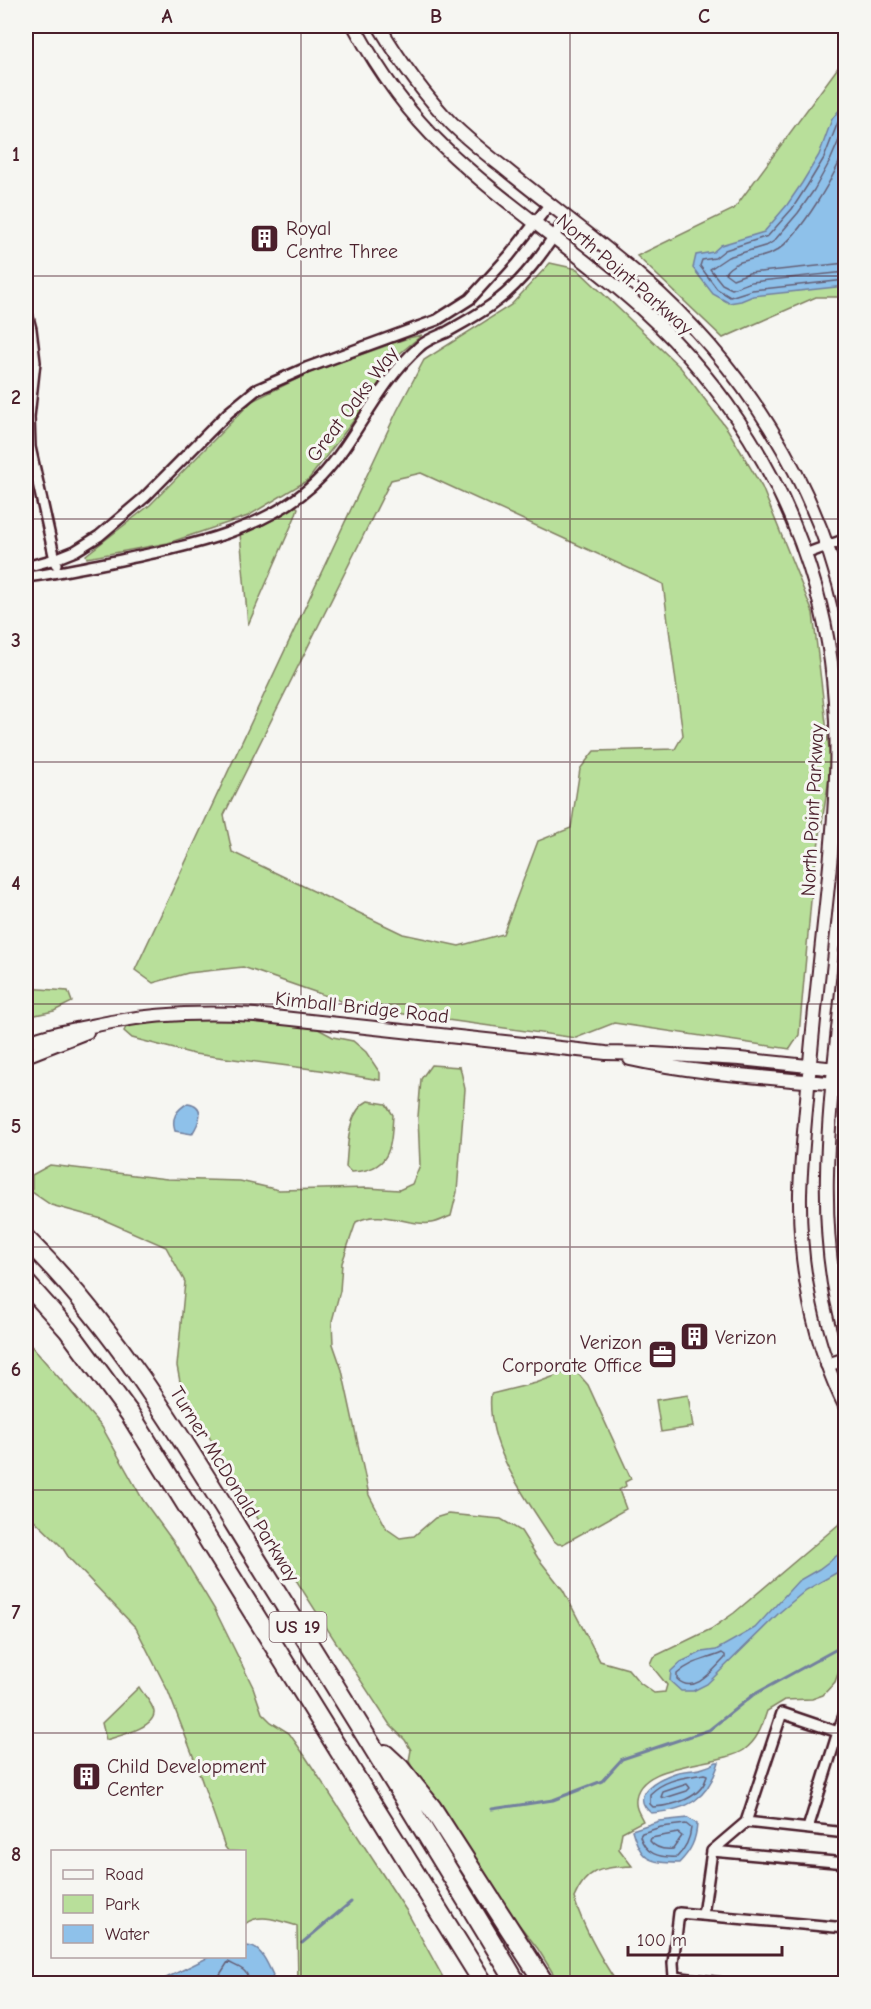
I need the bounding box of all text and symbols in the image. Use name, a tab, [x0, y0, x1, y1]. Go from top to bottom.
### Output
text: A	[161, 5, 173, 28]
text: B	[430, 5, 442, 28]
text: C	[698, 5, 710, 28]
text: 1	[12, 143, 20, 166]
street label: North Point Parkway	[552, 209, 698, 340]
place label: Royal Centre Three	[286, 217, 398, 263]
building icon: Royal Centre Three	[249, 223, 281, 255]
street label: Great Oaks Way	[302, 342, 403, 466]
text: 2	[11, 386, 21, 409]
text: 3	[11, 629, 21, 652]
street label: North Point Parkway	[796, 723, 829, 897]
text: 4	[11, 872, 21, 895]
street label: Kimball Bridge Road	[274, 987, 450, 1028]
text: 5	[11, 1115, 21, 1138]
building icon: Verizon	[678, 1321, 710, 1353]
place label: Verizon	[715, 1326, 777, 1349]
place label: Verizon Corporate Office	[502, 1331, 642, 1377]
office icon: Verizon Corporate Office	[647, 1338, 679, 1370]
text: 6	[11, 1358, 21, 1381]
street label: Turner McDonald Parkway	[165, 1382, 304, 1586]
text: 7	[12, 1601, 21, 1624]
road number: US 19	[270, 1612, 326, 1642]
place label: Child Development Center	[107, 1755, 267, 1801]
building icon: Child Development Center	[70, 1761, 102, 1793]
text: 8	[11, 1843, 21, 1866]
legend	[51, 1850, 246, 1958]
text: Road	[105, 1864, 144, 1885]
text: Park	[105, 1894, 140, 1915]
scale bar	[628, 1919, 782, 1957]
text: Water	[105, 1924, 150, 1945]
text: 100 m	[637, 1930, 687, 1951]

